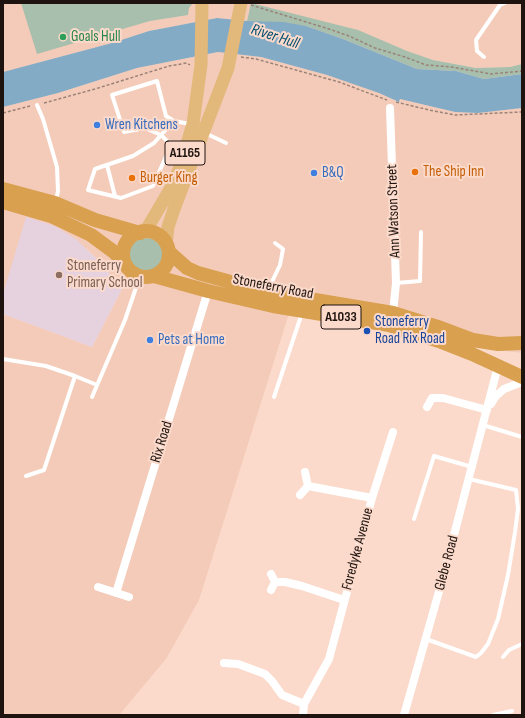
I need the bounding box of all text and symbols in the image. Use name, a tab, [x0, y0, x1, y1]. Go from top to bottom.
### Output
water label: River Hull	[248, 20, 302, 54]
place label: Goals Hull	[71, 28, 121, 46]
marker: Goals Hull	[58, 32, 68, 42]
place label: Wren Kitchens	[105, 116, 178, 134]
marker: Wren Kitchens	[92, 120, 102, 130]
road number: A1165	[165, 141, 205, 165]
place label: The Ship Inn	[423, 163, 484, 181]
place label: B&Q	[322, 164, 344, 182]
street label: Ann Watson Street	[383, 164, 405, 258]
marker: The Ship Inn	[410, 167, 420, 177]
marker: B&Q	[309, 168, 319, 178]
place label: Burger King	[140, 169, 198, 187]
marker: Burger King	[127, 173, 137, 183]
place label: Stoneferry Primary School	[67, 257, 143, 292]
marker: Stoneferry Primary School	[54, 270, 64, 280]
street label: Stoneferry Road	[231, 270, 315, 304]
road number: A1033	[321, 305, 361, 329]
place label: Stoneferry Road Rix Road	[375, 313, 445, 348]
marker: Stoneferry Road Rix Road	[362, 326, 372, 336]
place label: Pets at Home	[158, 331, 225, 349]
marker: Pets at Home	[145, 335, 155, 345]
street label: Rix Road	[147, 419, 177, 465]
street label: Foredyke Avenue	[338, 506, 378, 592]
street label: Glebe Road	[431, 534, 463, 592]

